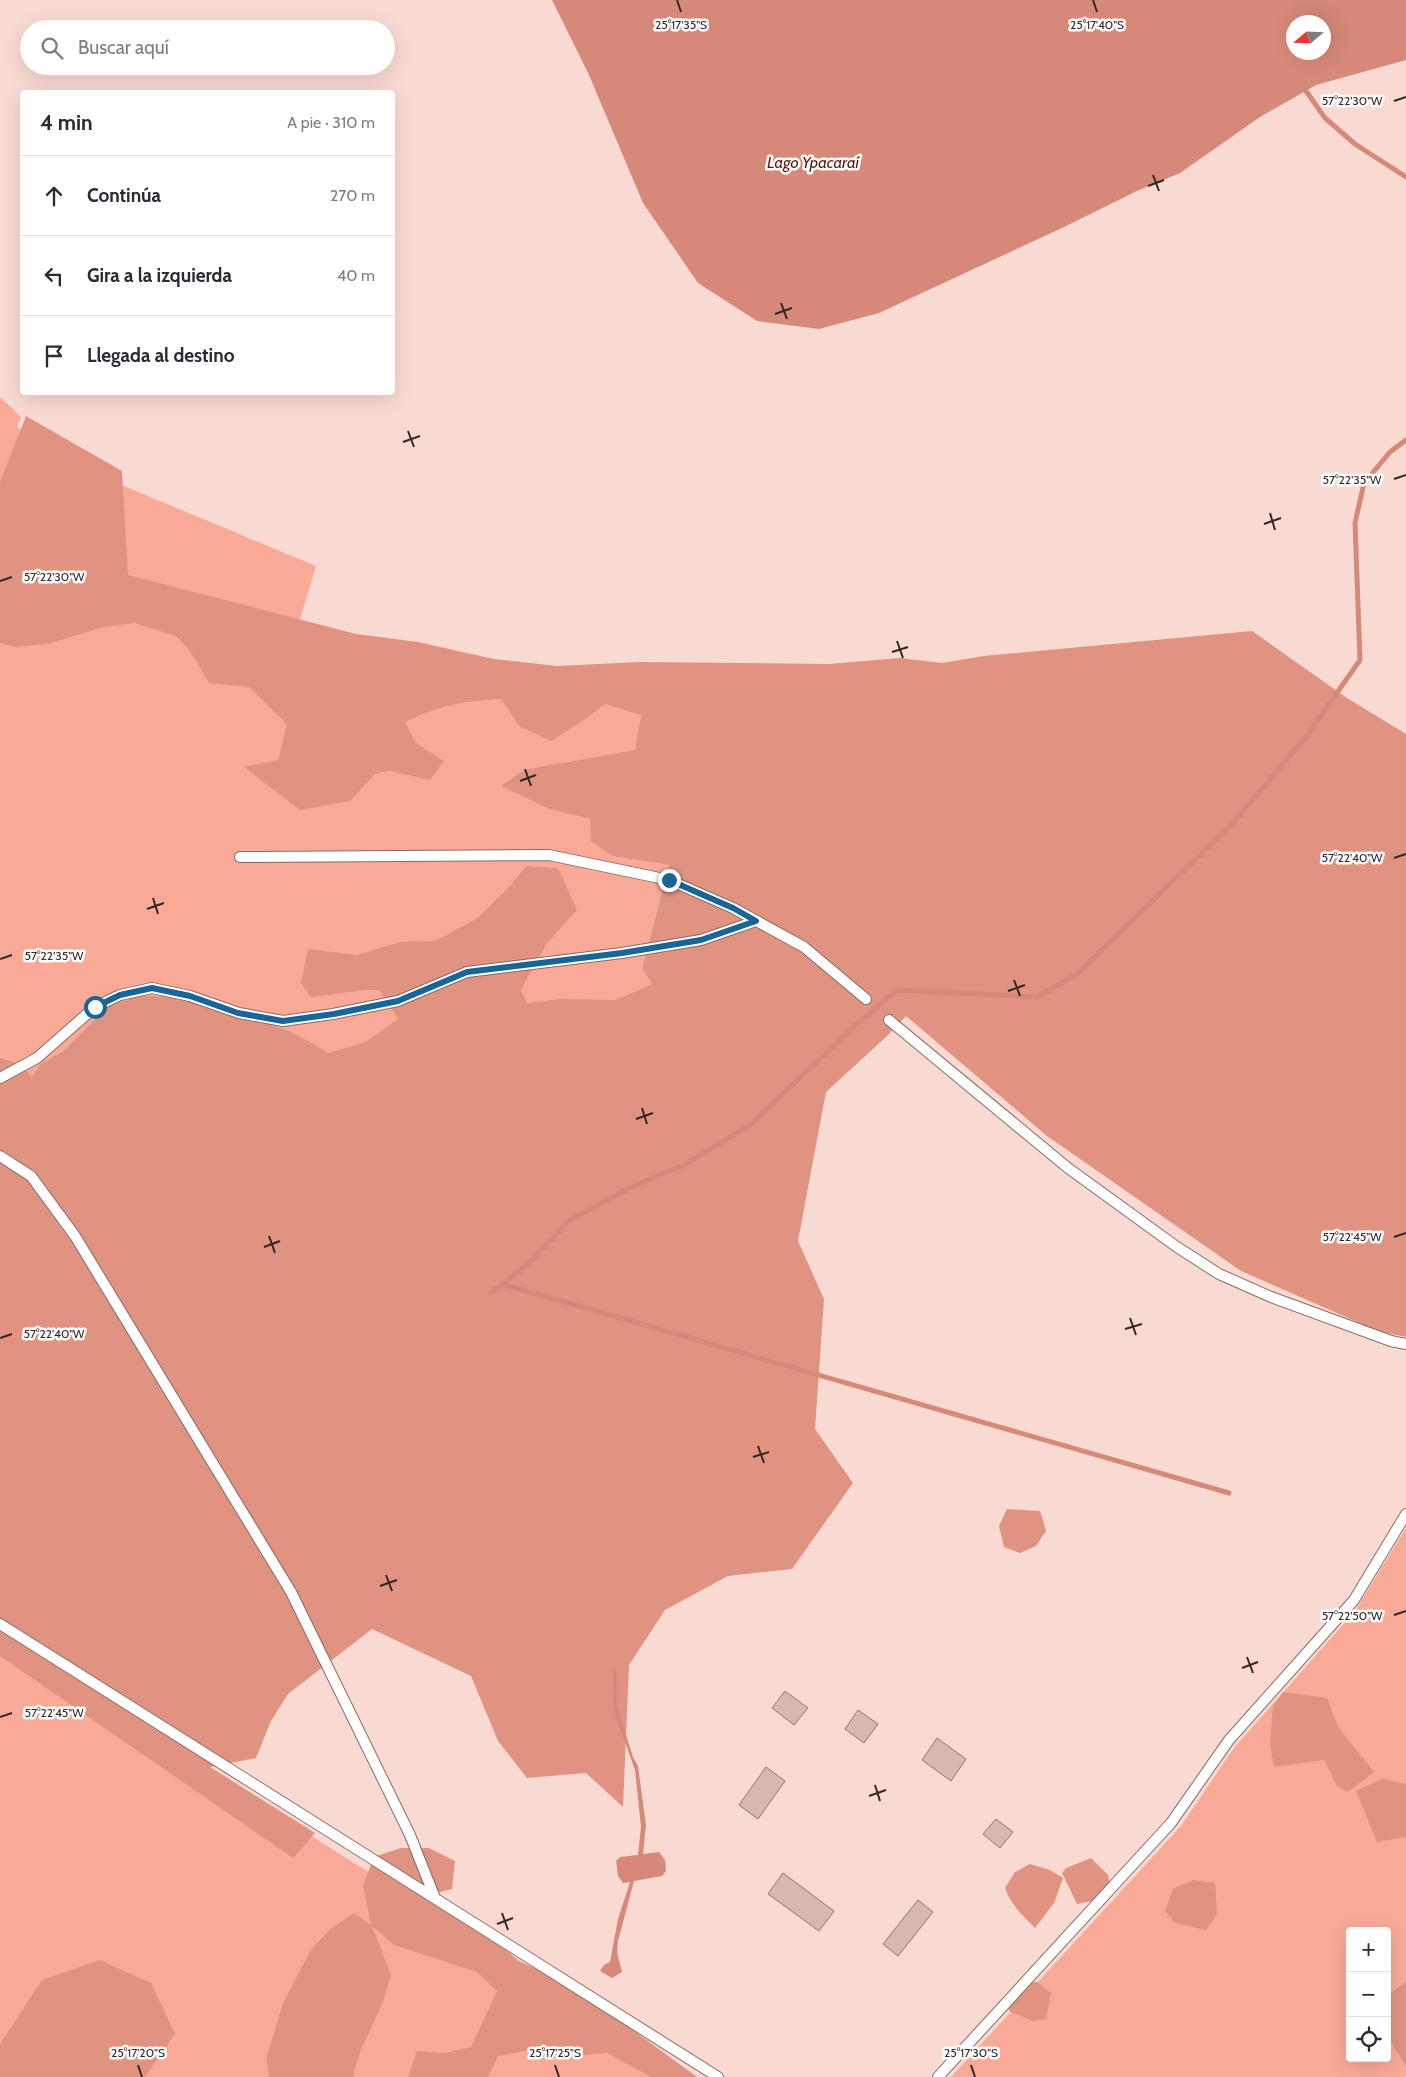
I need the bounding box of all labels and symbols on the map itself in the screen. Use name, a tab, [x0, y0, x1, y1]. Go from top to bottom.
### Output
north arrow	[1286, 15, 1331, 60]
text: 25°17'35"S	[655, 17, 707, 32]
text: 25°17'40"S	[1070, 17, 1124, 32]
text: 57°22'30"W	[1322, 93, 1383, 108]
water label: Lago Ypacaraí	[767, 153, 861, 172]
text: 57°22'35"W	[1323, 472, 1382, 487]
text: 57°22'30"W	[24, 569, 85, 584]
text: 57°22'40"W	[1322, 850, 1383, 865]
route end	[658, 869, 681, 892]
text: 57°22'35"W	[25, 948, 84, 963]
route start	[84, 996, 107, 1019]
text: 57°22'45"W	[1322, 1229, 1382, 1244]
text: 57°22'40"W	[24, 1326, 85, 1341]
text: 57°22'50"W	[1322, 1608, 1383, 1623]
text: 57°22'45"W	[24, 1705, 84, 1720]
text: 25°17'20"S	[111, 2045, 165, 2060]
text: 25°17'25"S	[529, 2045, 581, 2060]
text: 25°17'30"S	[944, 2045, 998, 2060]

